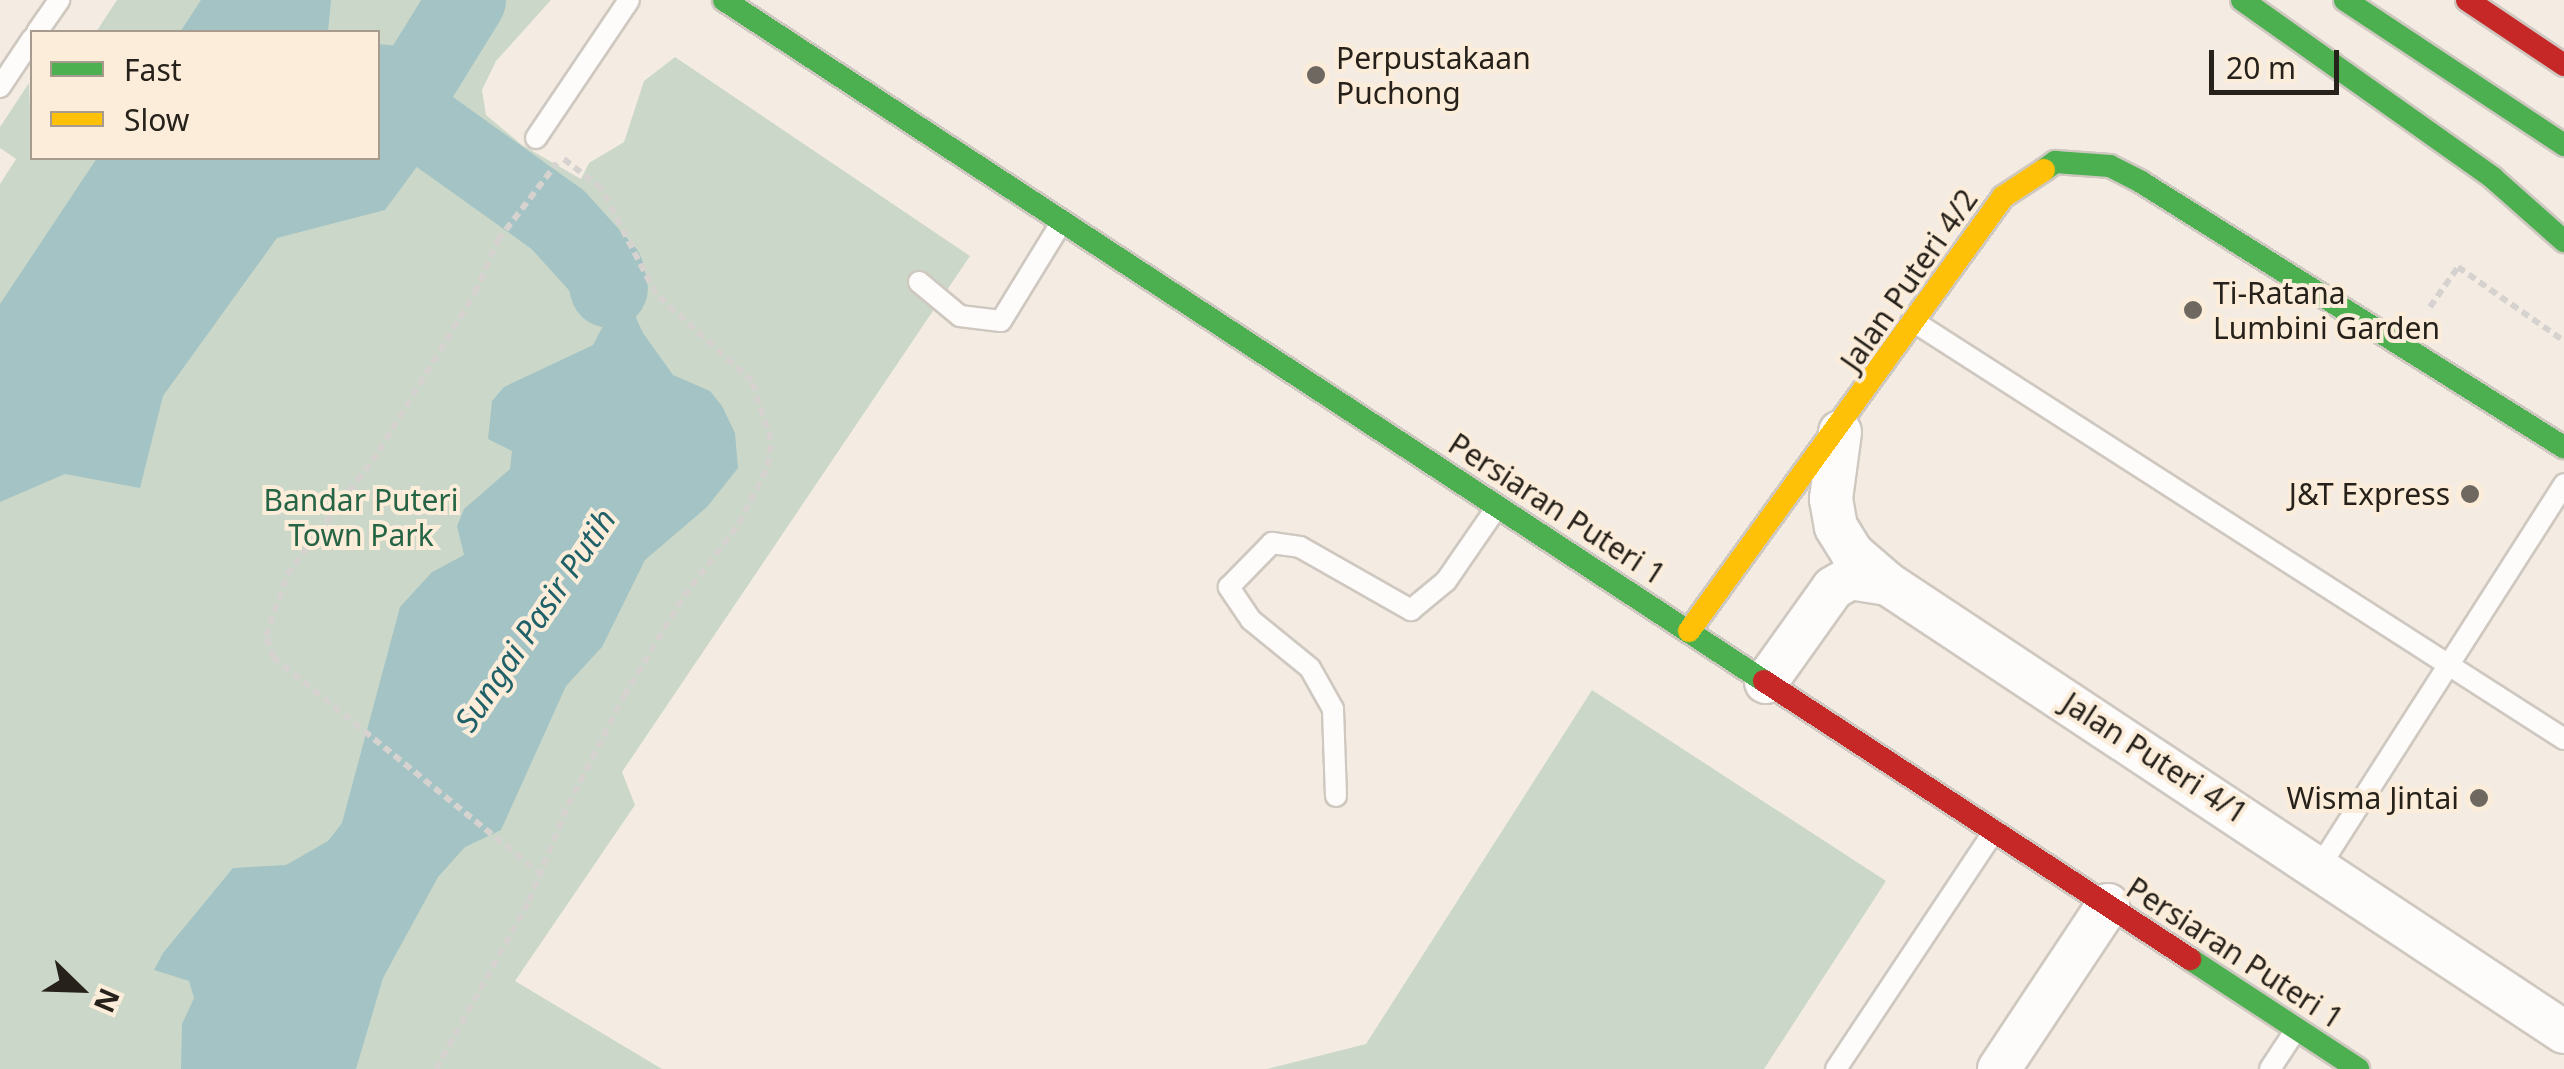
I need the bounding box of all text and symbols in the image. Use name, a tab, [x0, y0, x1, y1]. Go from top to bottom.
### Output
legend	[30, 30, 380, 160]
scale bar	[2214, 30, 2344, 92]
place label: Perpustakaan Puchong	[1336, 40, 1531, 110]
text: 20 m	[2226, 47, 2296, 88]
text: Fast	[124, 49, 182, 90]
marker: Perpustakaan Puchong	[1305, 64, 1327, 86]
text: Slow	[124, 99, 189, 140]
street label: Jalan Puteri 4/2	[1833, 182, 1985, 378]
place label: Ti-Ratana Lumbini Garden	[2213, 275, 2440, 346]
marker: Ti-Ratana Lumbini Garden	[2182, 299, 2204, 321]
street label: Persiaran Puteri 1	[1442, 426, 1672, 592]
place label: J&T Express	[2289, 476, 2450, 512]
park label: Bandar Puteri Town Park	[264, 482, 458, 552]
marker: J&T Express	[2459, 483, 2481, 505]
water label: Sungai Pasir Putih	[446, 501, 624, 739]
street label: Jalan Puteri 4/1	[2056, 685, 2254, 831]
place label: Wisma Jintai	[2286, 780, 2459, 816]
marker: Wisma Jintai	[2468, 787, 2490, 809]
street label: Persiaran Puteri 1	[2120, 870, 2350, 1036]
north arrow	[30, 939, 130, 1039]
text: N	[86, 983, 130, 1019]

